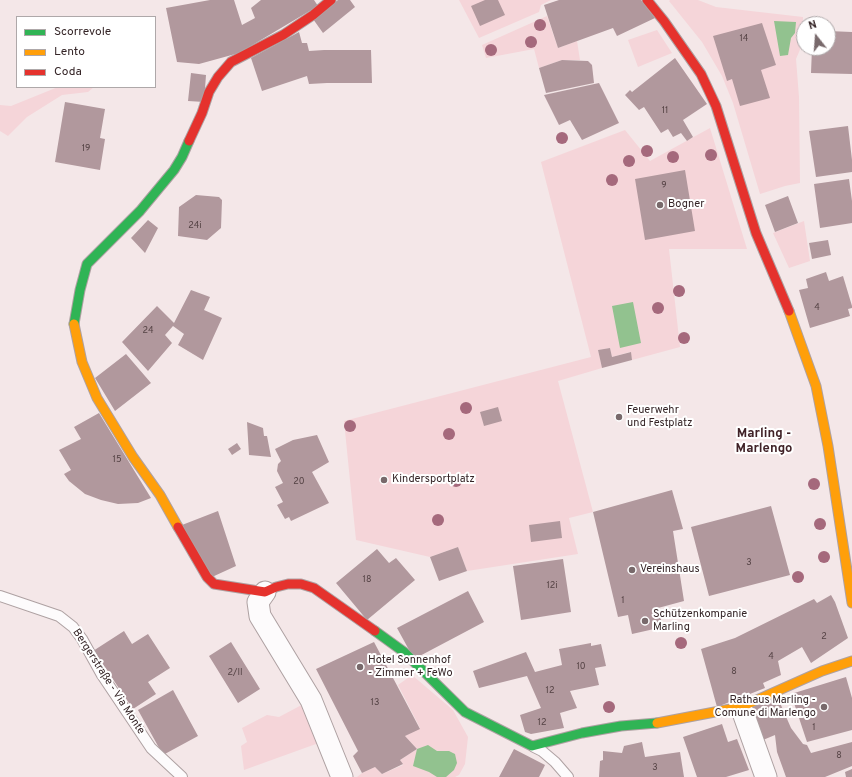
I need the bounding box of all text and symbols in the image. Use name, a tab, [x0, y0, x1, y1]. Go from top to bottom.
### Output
legend	[16, 16, 156, 88]
north arrow	[796, 16, 836, 56]
text: N	[807, 18, 819, 33]
text: Scorrevole	[54, 24, 111, 40]
house number: 14	[740, 34, 748, 44]
text: Lento	[54, 44, 85, 60]
text: Coda	[54, 64, 82, 80]
house number: 11	[662, 106, 668, 116]
house number: 19	[82, 144, 90, 154]
house number: 9	[661, 181, 667, 191]
place label: Bogner	[668, 198, 705, 212]
marker: Bogner	[655, 200, 665, 210]
house number: 24i	[188, 221, 202, 231]
house number: 4	[814, 303, 820, 313]
house number: 24	[142, 326, 154, 336]
place label: Feuerwehr und Festplatz	[627, 404, 693, 430]
marker: Feuerwehr und Festplatz	[614, 412, 624, 422]
district label: Marling - Marlengo	[736, 426, 792, 457]
house number: 15	[113, 455, 121, 465]
place label: Kindersportplatz	[392, 473, 475, 487]
marker: Kindersportplatz	[379, 475, 389, 485]
house number: 20	[293, 477, 305, 487]
house number: 3	[746, 558, 752, 568]
place label: Vereinshaus	[640, 563, 700, 577]
marker: Vereinshaus	[627, 565, 637, 575]
house number: 18	[363, 575, 371, 585]
house number: 12i	[546, 581, 558, 591]
house number: 1	[621, 596, 625, 606]
place label: Schützenkompanie Marling	[653, 608, 747, 634]
marker: Schützenkompanie Marling	[640, 616, 650, 626]
street label: Bergerstraße - Via Monte	[69, 627, 147, 737]
house number: 2	[821, 632, 827, 642]
house number: 4	[768, 652, 774, 662]
place label: Hotel Sonnenhof - Zimmer + FeWo	[368, 654, 453, 680]
marker: Hotel Sonnenhof - Zimmer + FeWo	[355, 662, 365, 672]
house number: 10	[576, 662, 586, 672]
house number: 8	[731, 667, 737, 677]
house number: 2/II	[228, 668, 242, 678]
house number: 12	[546, 686, 554, 696]
place label: Rathaus Marling - Comune di Marlengo	[715, 694, 816, 720]
house number: 13	[371, 698, 379, 708]
marker: Rathaus Marling - Comune di Marlengo	[819, 702, 829, 712]
house number: 12	[538, 718, 546, 728]
house number: 1	[812, 723, 816, 733]
house number: 8	[836, 751, 842, 761]
house number: 3	[652, 763, 658, 773]

